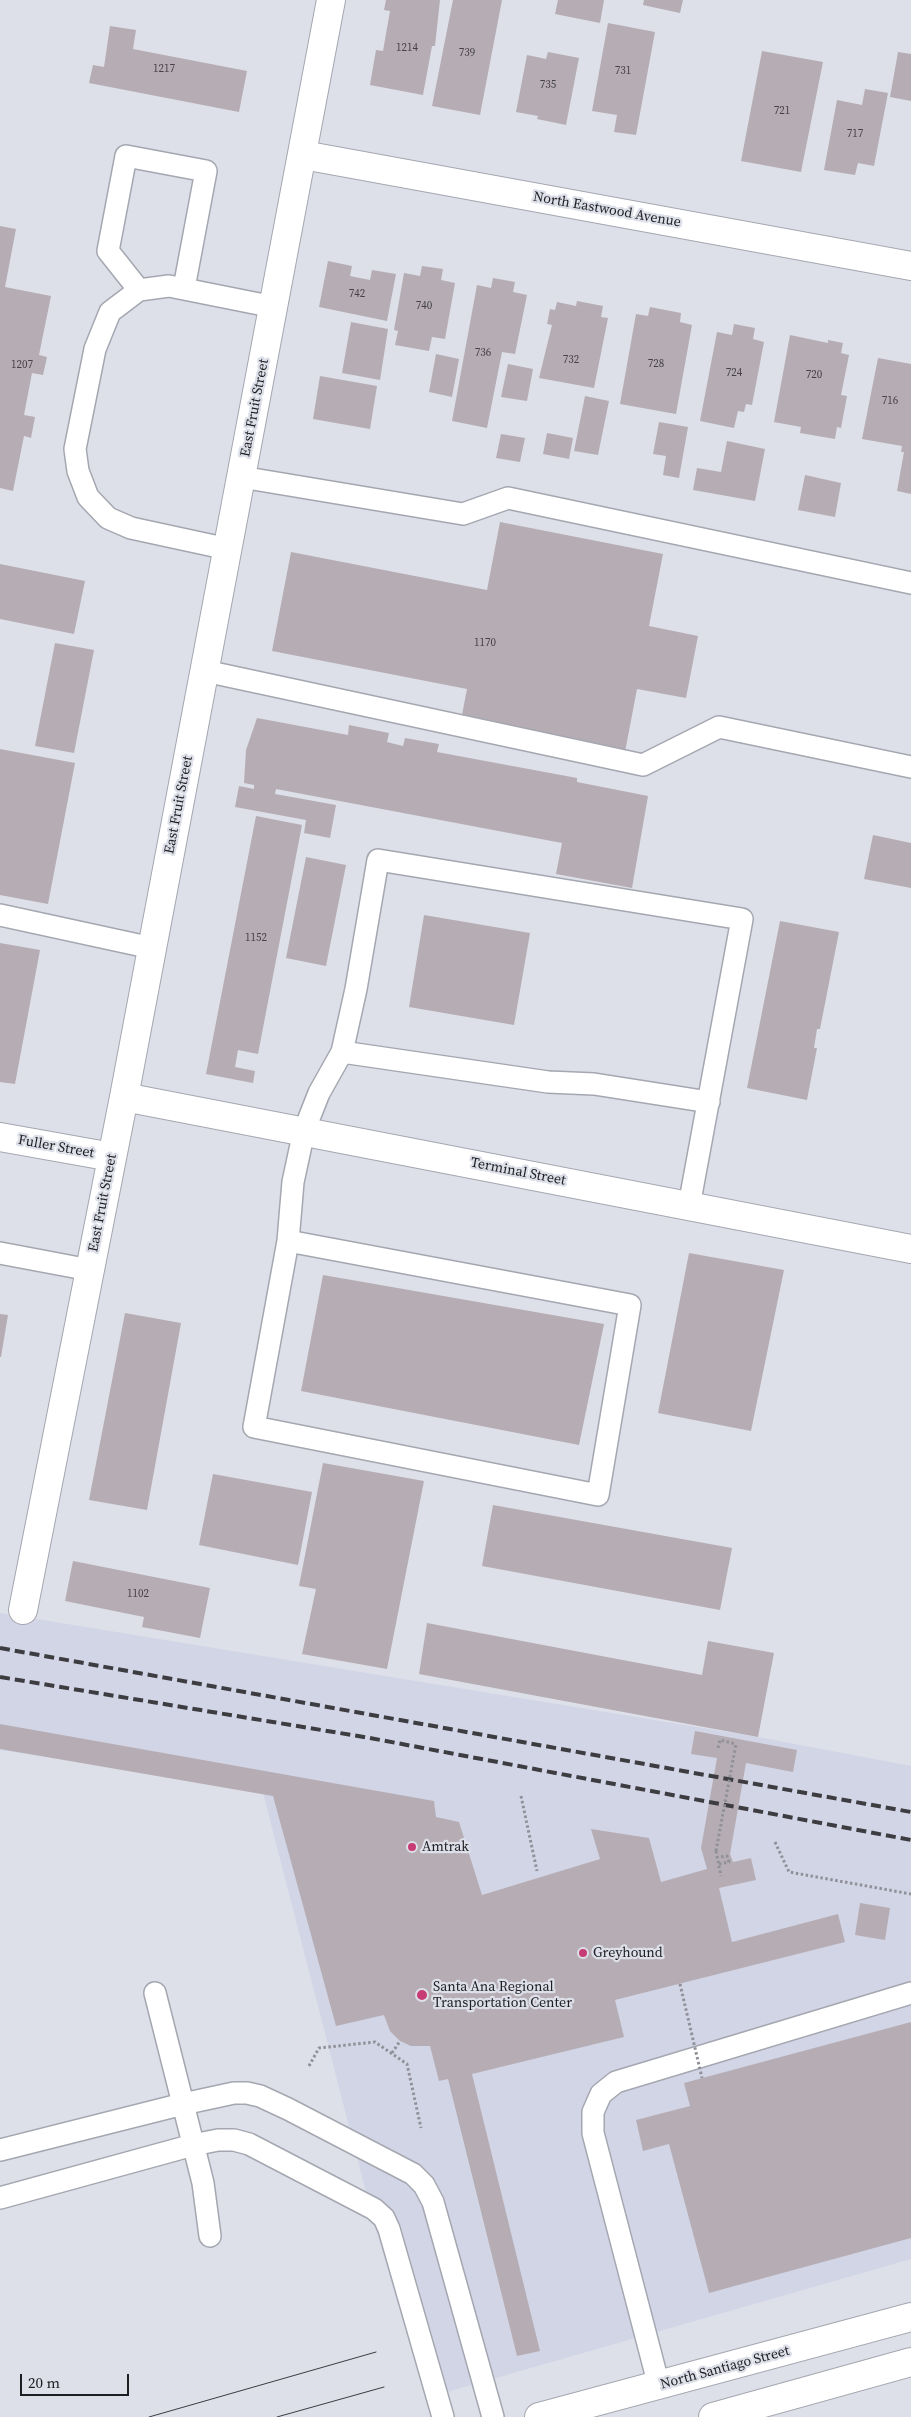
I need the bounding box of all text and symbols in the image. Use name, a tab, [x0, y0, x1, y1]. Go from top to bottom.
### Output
house number: 1214	[396, 41, 418, 55]
house number: 739	[459, 46, 475, 60]
house number: 1217	[153, 62, 175, 76]
house number: 731	[615, 64, 631, 78]
house number: 735	[540, 78, 556, 92]
house number: 721	[774, 104, 790, 118]
house number: 717	[847, 127, 863, 141]
street label: North Eastwood Avenue	[532, 189, 682, 231]
house number: 742	[349, 287, 365, 301]
house number: 740	[416, 299, 432, 313]
house number: 736	[475, 346, 491, 360]
house number: 732	[563, 353, 579, 367]
house number: 728	[648, 357, 664, 371]
house number: 1207	[11, 358, 33, 372]
street label: East Fruit Street	[237, 358, 273, 458]
house number: 724	[726, 366, 742, 380]
house number: 720	[806, 368, 822, 382]
house number: 716	[882, 394, 898, 408]
house number: 1170	[474, 636, 496, 650]
street label: East Fruit Street	[161, 755, 197, 855]
house number: 1152	[245, 931, 267, 945]
street label: Fuller Street	[17, 1132, 95, 1162]
street label: East Fruit Street	[85, 1153, 121, 1253]
street label: Terminal Street	[469, 1155, 567, 1189]
house number: 1102	[127, 1587, 149, 1601]
place label: Amtrak	[422, 1839, 469, 1855]
marker: Amtrak	[406, 1841, 418, 1853]
place label: Greyhound	[593, 1945, 663, 1961]
marker: Greyhound	[577, 1947, 589, 1959]
place label: Santa Ana Regional Transportation Center	[433, 1979, 572, 2011]
marker: Santa Ana Regional Transportation Center	[415, 1988, 429, 2002]
street label: North Santiago Street	[659, 2343, 791, 2393]
scale bar	[22, 2364, 131, 2396]
text: 20 m	[28, 2372, 60, 2393]

